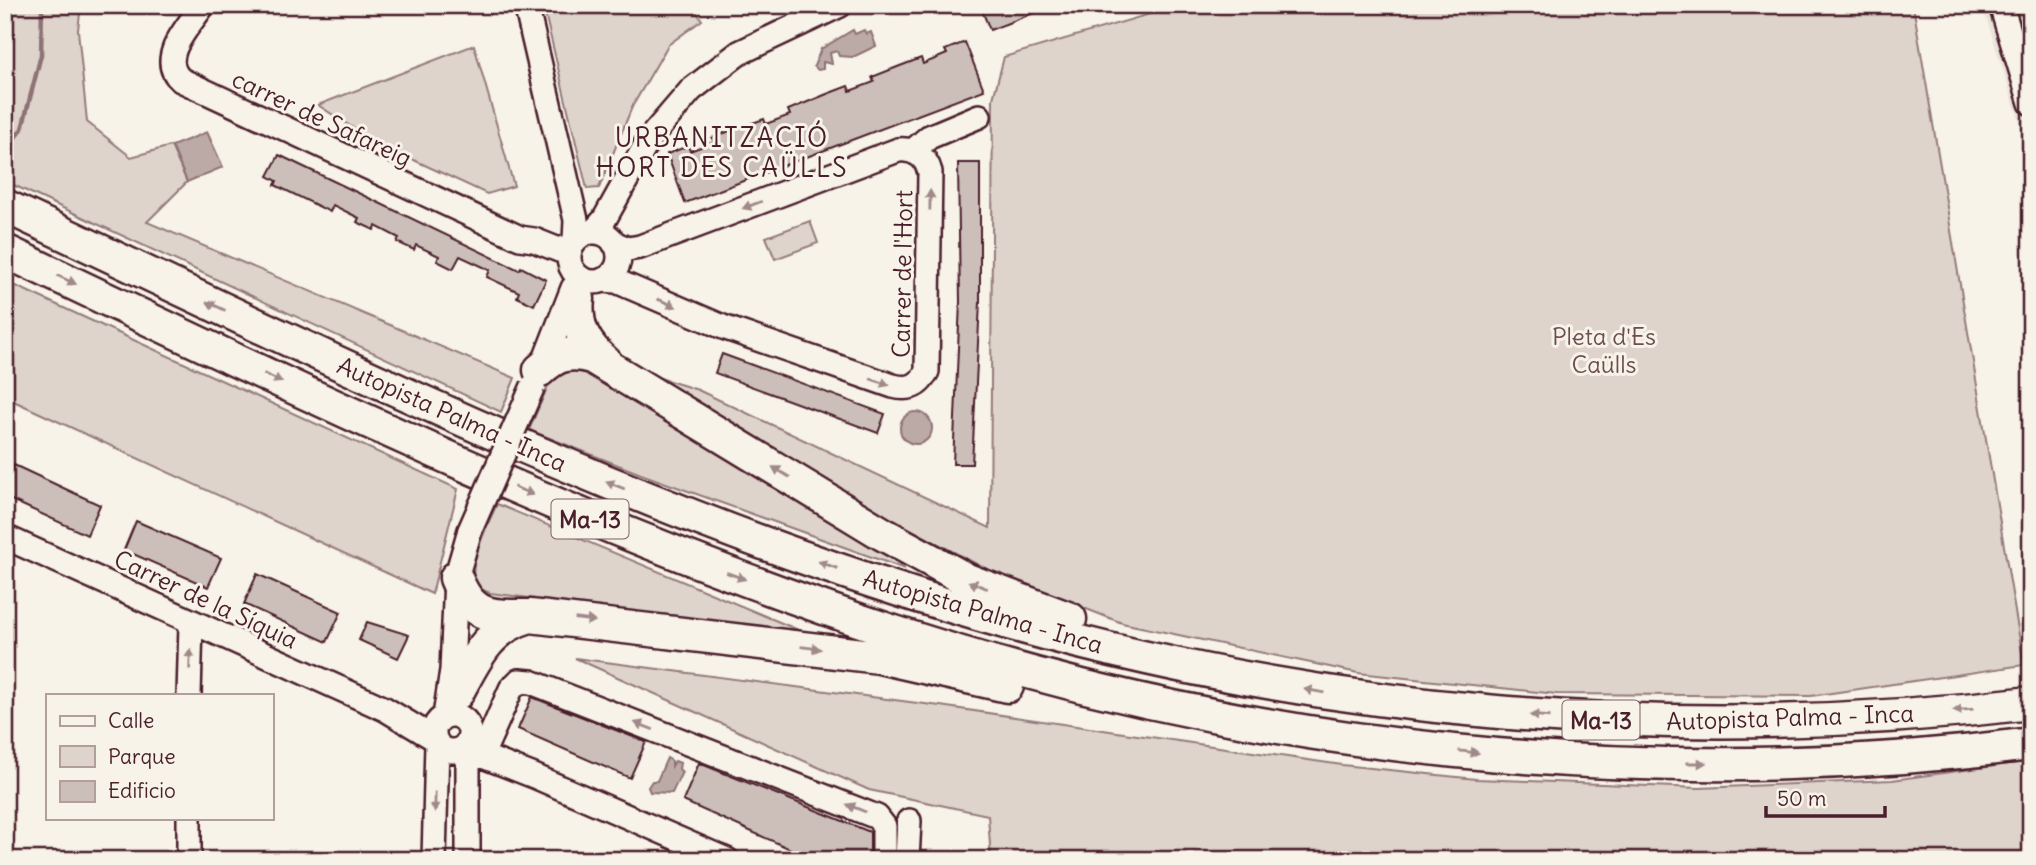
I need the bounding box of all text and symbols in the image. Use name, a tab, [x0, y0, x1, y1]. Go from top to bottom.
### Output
street label: carrer de Safareig	[227, 63, 417, 173]
district label: URBANITZACIÓ HORT DES CAÜLLS	[595, 120, 849, 184]
one-way arrow	[924, 188, 936, 210]
street label: Carrer de l'Hort	[886, 190, 918, 358]
one-way arrow	[741, 200, 762, 211]
one-way arrow	[57, 275, 77, 286]
one-way arrow	[657, 297, 677, 309]
one-way arrow	[206, 301, 226, 312]
park label: Pleta d'Es Caülls	[1552, 321, 1656, 379]
street label: Autopista Palma - Inca	[333, 350, 571, 478]
one-way arrow	[262, 372, 283, 383]
one-way arrow	[870, 377, 891, 388]
one-way arrow	[771, 465, 790, 478]
one-way arrow	[604, 479, 625, 490]
one-way arrow	[514, 486, 535, 497]
road number: Ma-13	[552, 499, 628, 538]
street label: Carrer de la Síquia	[109, 543, 303, 655]
one-way arrow	[817, 559, 838, 570]
street label: Autopista Palma - Inca	[860, 562, 1106, 660]
one-way arrow	[725, 571, 746, 582]
one-way arrow	[967, 579, 988, 590]
one-way arrow	[574, 615, 596, 626]
one-way arrow	[800, 643, 822, 654]
one-way arrow	[184, 648, 195, 670]
one-way arrow	[1303, 686, 1325, 697]
legend	[46, 694, 273, 820]
street label: Autopista Palma - Inca	[1666, 698, 1914, 736]
road number: Ma-13	[1562, 700, 1640, 740]
one-way arrow	[1952, 705, 1974, 716]
text: Calle	[108, 707, 154, 734]
one-way arrow	[1529, 710, 1551, 721]
one-way arrow	[633, 720, 654, 731]
text: Parque	[108, 743, 176, 770]
one-way arrow	[1459, 746, 1481, 757]
one-way arrow	[1686, 758, 1708, 769]
scale bar	[1766, 774, 1885, 818]
text: Edificio	[108, 777, 176, 804]
text: 50 m	[1777, 785, 1826, 812]
one-way arrow	[429, 791, 441, 813]
one-way arrow	[845, 803, 866, 814]

